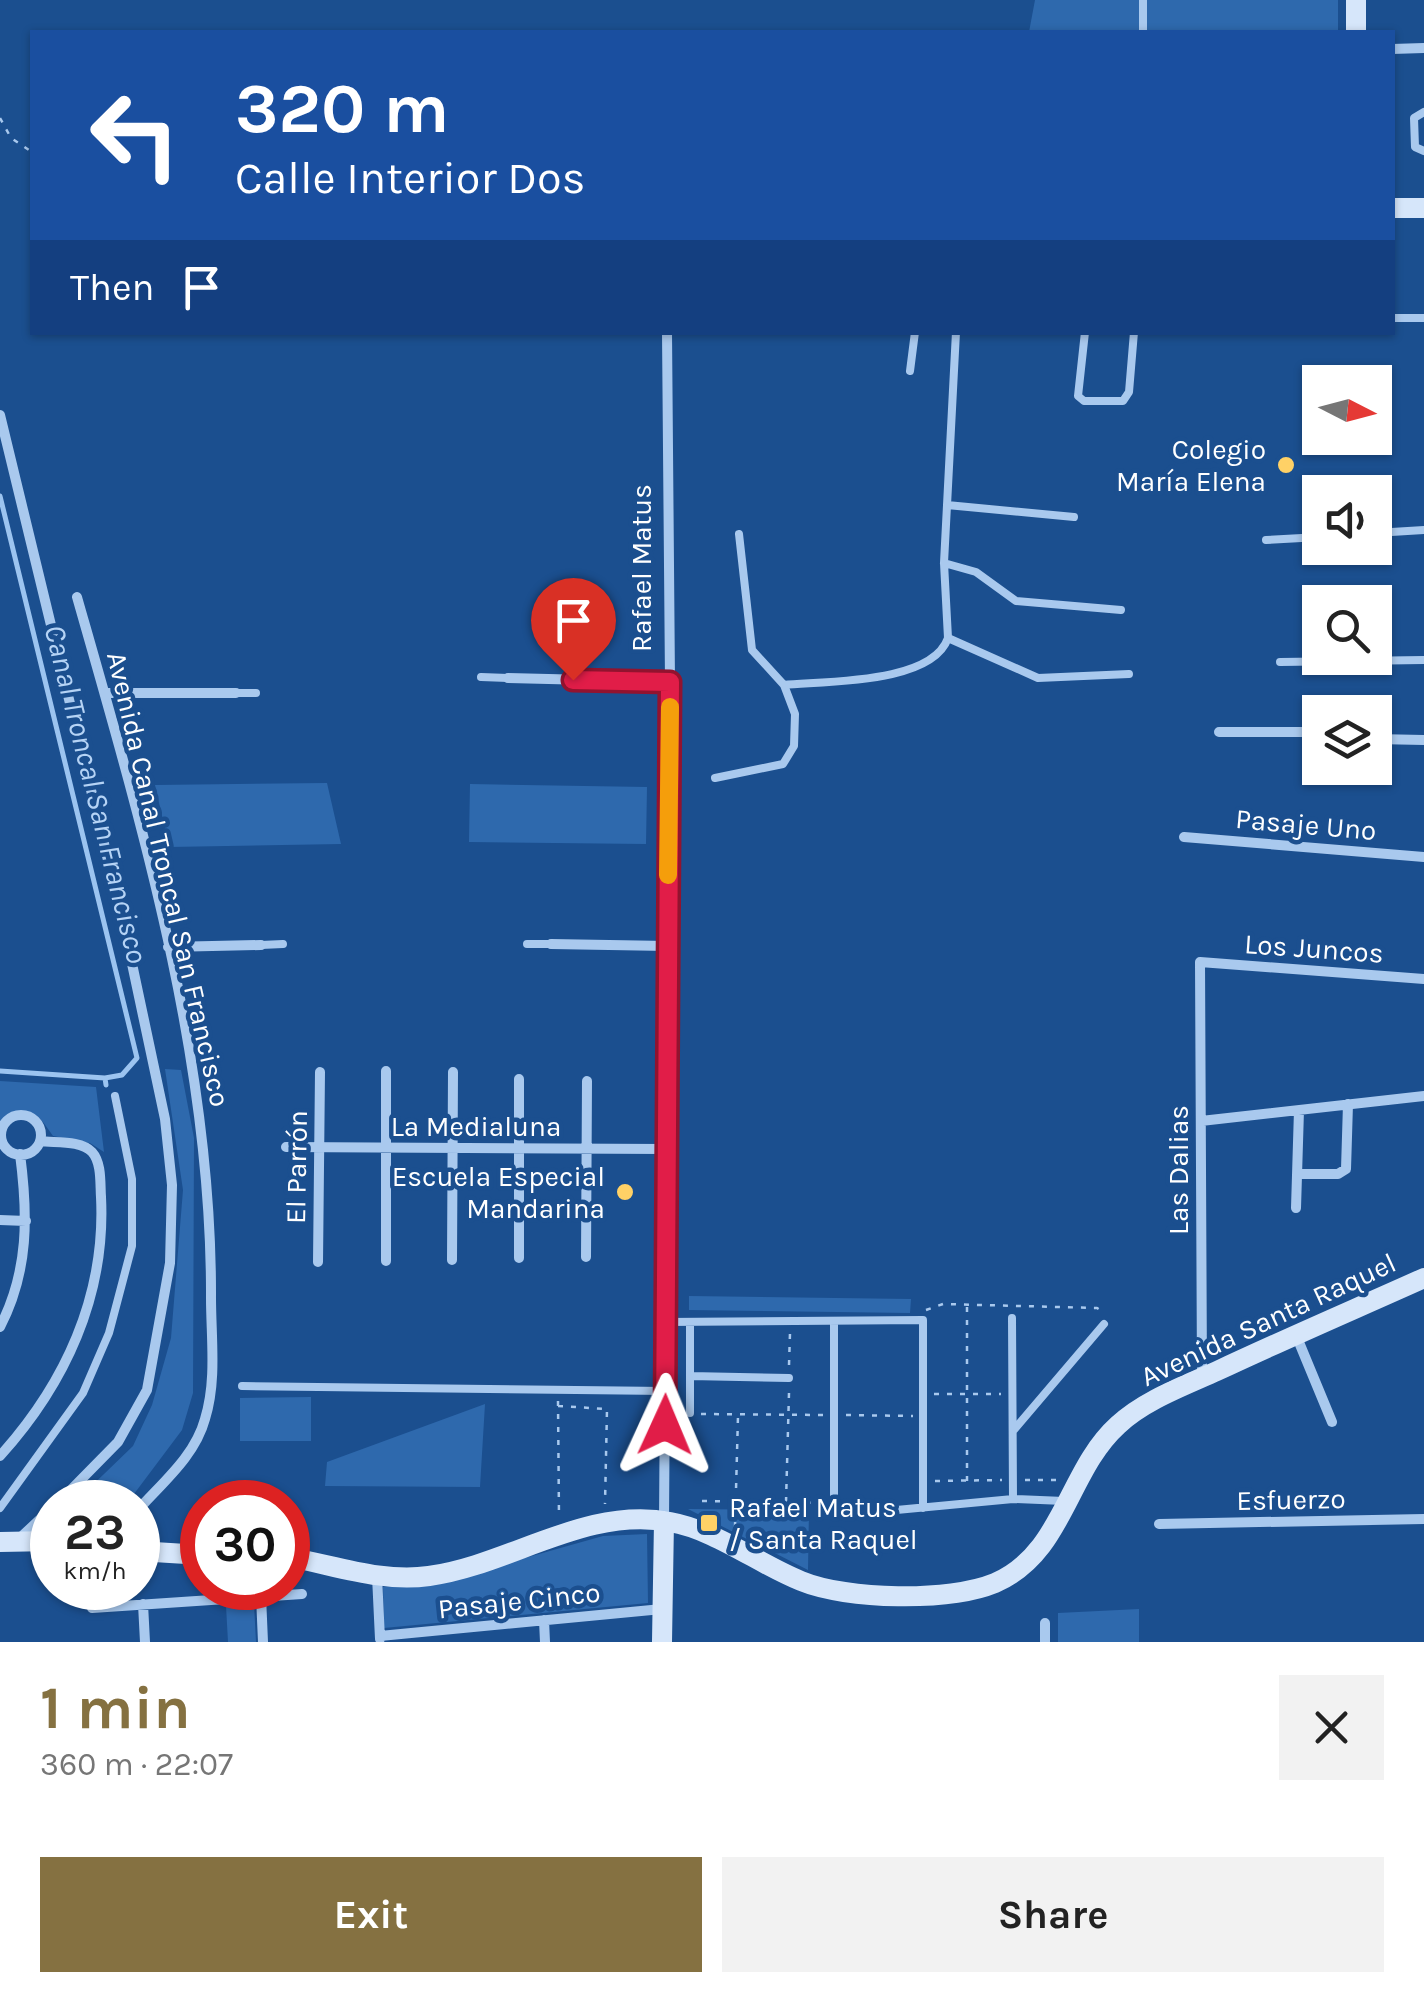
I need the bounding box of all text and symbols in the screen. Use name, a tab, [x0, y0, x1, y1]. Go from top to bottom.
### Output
text: 320 m	[235, 68, 449, 150]
icon: left	[70, 70, 200, 200]
text: Calle Interior Dos	[235, 152, 585, 204]
icon: arrive	[174, 260, 229, 315]
text: Then	[70, 265, 154, 310]
north arrow	[1302, 365, 1392, 455]
map controls	[1302, 365, 1392, 785]
place label: Colegio María Elena	[1116, 433, 1266, 498]
marker: Colegio María Elena	[1275, 454, 1297, 476]
button: sound	[1302, 475, 1392, 565]
street label: Rafael Matus	[625, 484, 658, 652]
pin	[531, 578, 616, 681]
button: search	[1302, 585, 1392, 675]
icon: arrive	[546, 593, 601, 648]
water label: Canal Troncal San Francisco	[36, 621, 156, 967]
street label: Avenida Canal Troncal San Francisco	[100, 648, 237, 1110]
button: layers	[1302, 695, 1392, 785]
street label: Pasaje Uno	[1234, 802, 1378, 847]
street label: Los Juncos	[1243, 927, 1385, 970]
street label: Las Dalias	[1162, 1105, 1195, 1235]
street label: El Parrón	[279, 1110, 314, 1224]
street label: La Medialuna	[391, 1110, 561, 1143]
place label: Escuela Especial Mandarina	[392, 1160, 605, 1225]
marker: Escuela Especial Mandarina	[614, 1181, 636, 1203]
street label: Avenida Santa Raquel	[1135, 1246, 1401, 1393]
position arrow	[613, 1373, 717, 1477]
speed limit sign: 30	[180, 1480, 310, 1610]
street label: Esfuerzo	[1236, 1482, 1346, 1517]
place label: Rafael Matus / Santa Raquel	[729, 1491, 918, 1556]
text: 23	[64, 1503, 126, 1562]
marker: Rafael Matus / Santa Raquel	[698, 1512, 720, 1534]
text: km/h	[63, 1556, 127, 1585]
street label: Pasaje Cinco	[436, 1576, 602, 1625]
text: 1 min	[40, 1673, 191, 1743]
button: close	[1279, 1675, 1384, 1780]
text: 360 m · 22:07	[40, 1746, 233, 1783]
button: Exit	[40, 1857, 702, 1972]
button: Share	[722, 1857, 1384, 1972]

